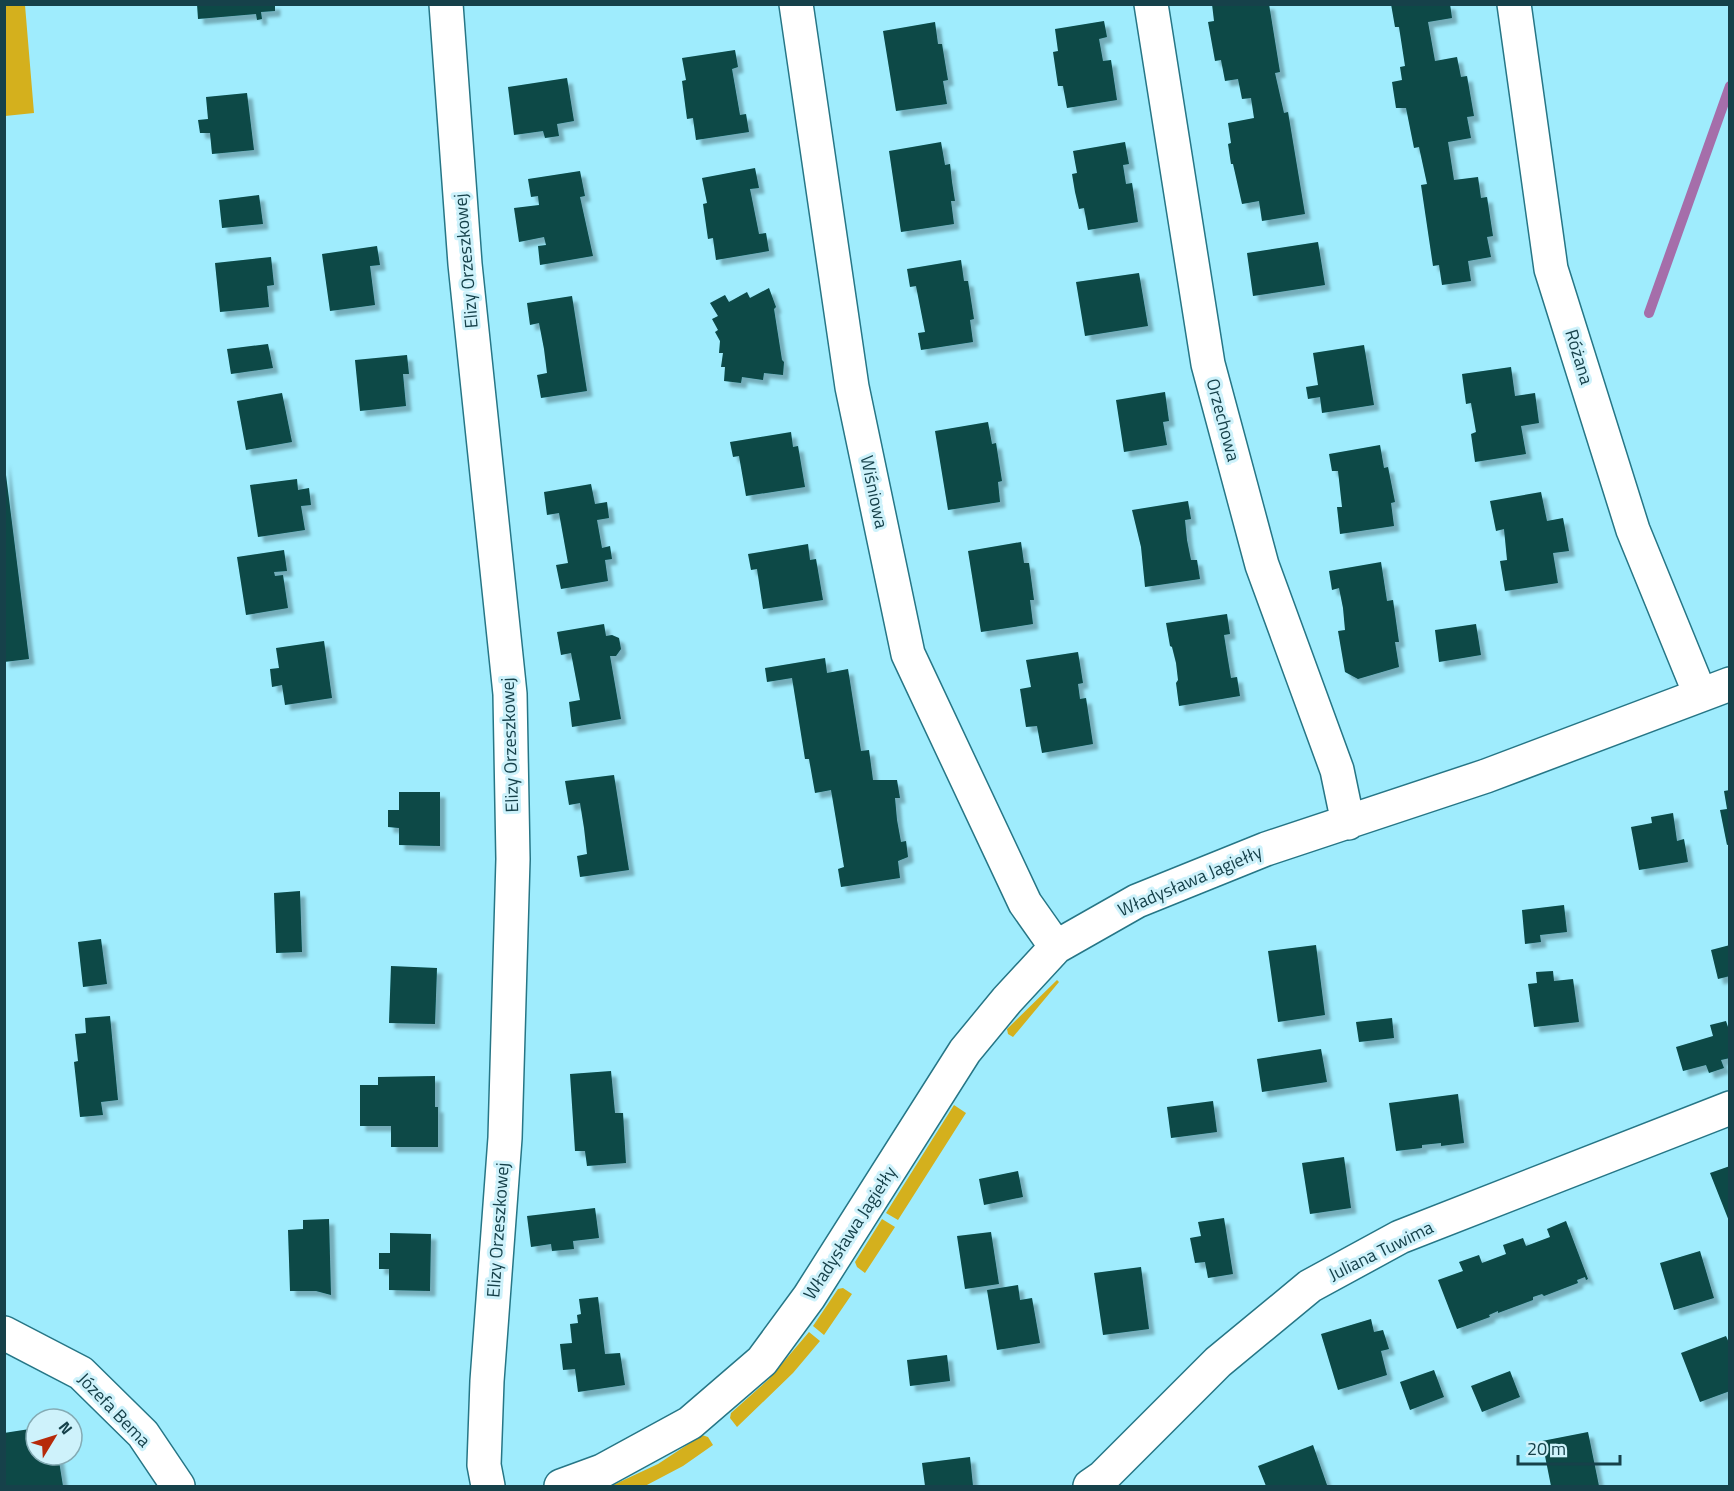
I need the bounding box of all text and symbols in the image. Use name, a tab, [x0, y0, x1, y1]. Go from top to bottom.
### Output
street label: Elizy Orzeszkowej	[446, 192, 485, 330]
street label: Różana	[1558, 326, 1601, 388]
street label: Orzechowa	[1199, 375, 1248, 464]
street label: Wiśniowa	[854, 453, 895, 531]
street label: Elizy Orzeszkowej	[494, 677, 525, 813]
street label: Władysława Jagiełły	[1113, 838, 1266, 923]
street label: Władysława Jagiełły	[796, 1160, 903, 1305]
street label: Elizy Orzeszkowej	[479, 1162, 516, 1298]
street label: Juliana Tuwima	[1324, 1213, 1438, 1288]
street label: Józefa Bema	[72, 1366, 157, 1453]
north arrow	[24, 1407, 84, 1467]
text: N	[53, 1416, 79, 1440]
scale bar	[1518, 1428, 1620, 1466]
text: 20 m	[1527, 1435, 1566, 1462]

